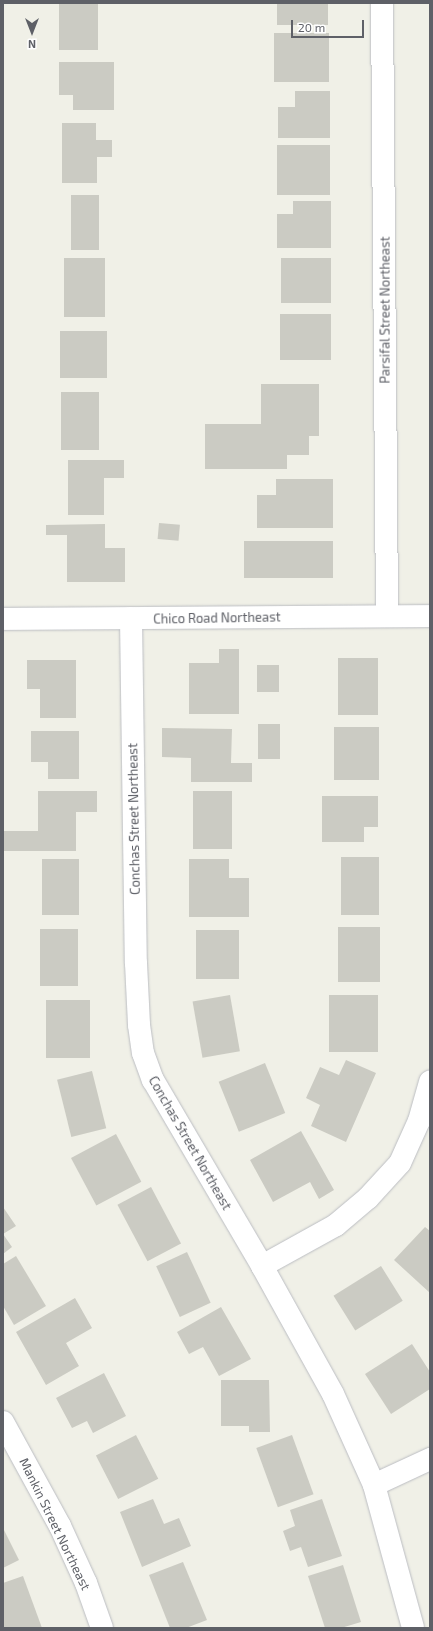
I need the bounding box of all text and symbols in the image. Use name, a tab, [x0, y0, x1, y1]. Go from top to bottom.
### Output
north arrow	[12, 12, 52, 52]
scale bar	[293, 12, 366, 38]
text: 20 m	[298, 20, 325, 34]
text: N	[28, 38, 36, 51]
street label: Parsifal Street Northeast	[377, 236, 393, 384]
street label: Chico Road Northeast	[153, 609, 281, 627]
street label: Conchas Street Northeast	[125, 743, 143, 895]
street label: Conchas Street Northeast	[145, 1073, 235, 1213]
street label: Mankin Street Northeast	[16, 1455, 94, 1593]

